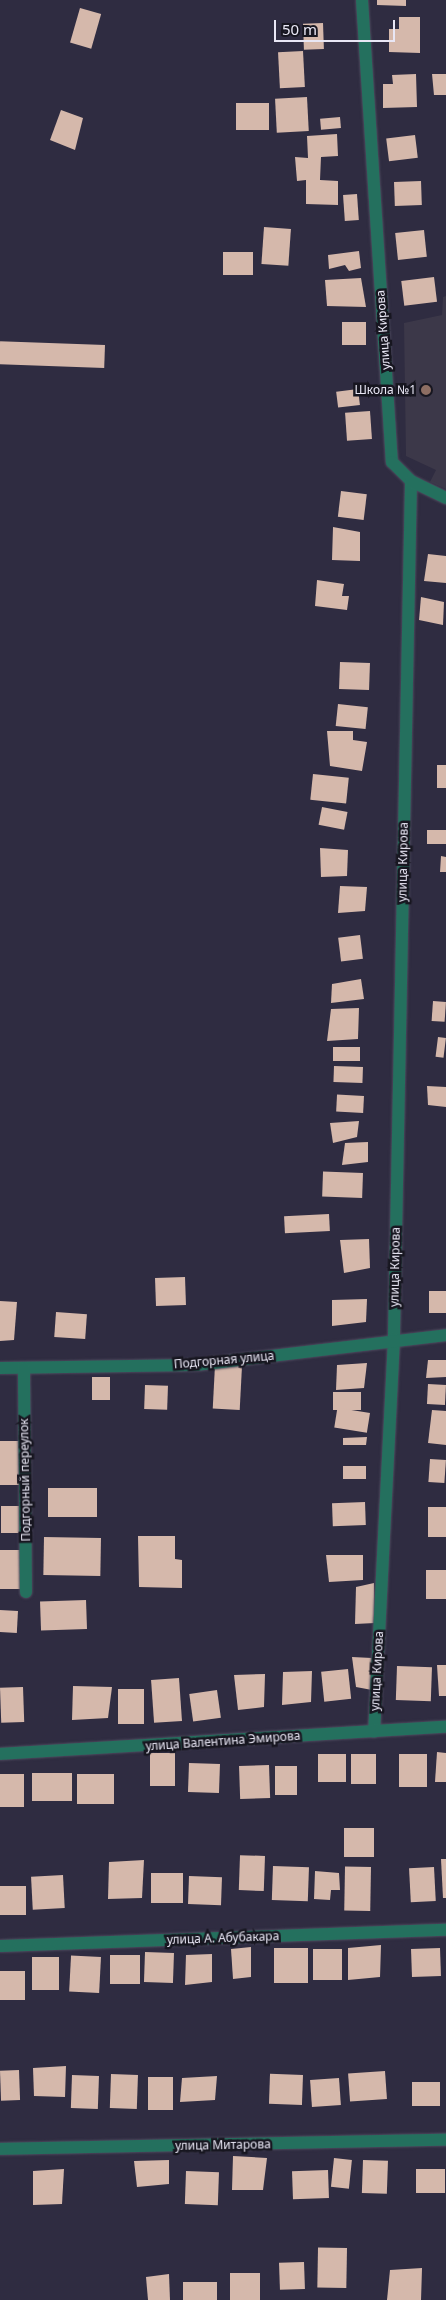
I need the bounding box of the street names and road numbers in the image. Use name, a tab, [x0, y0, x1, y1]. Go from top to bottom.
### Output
street label: улица Кирова	[373, 290, 393, 370]
street label: улица Кирова	[395, 822, 411, 902]
street label: улица Кирова	[387, 1227, 403, 1307]
street label: Подгорная улица	[173, 1348, 275, 1372]
street label: Подгорный переулок	[17, 1418, 33, 1542]
street label: улица Кирова	[368, 1631, 386, 1711]
street label: улица Валентина Эмирова	[145, 1728, 301, 1754]
street label: улица А. Абубакара	[167, 1929, 279, 1947]
street label: улица Митарова	[175, 2137, 271, 2153]

